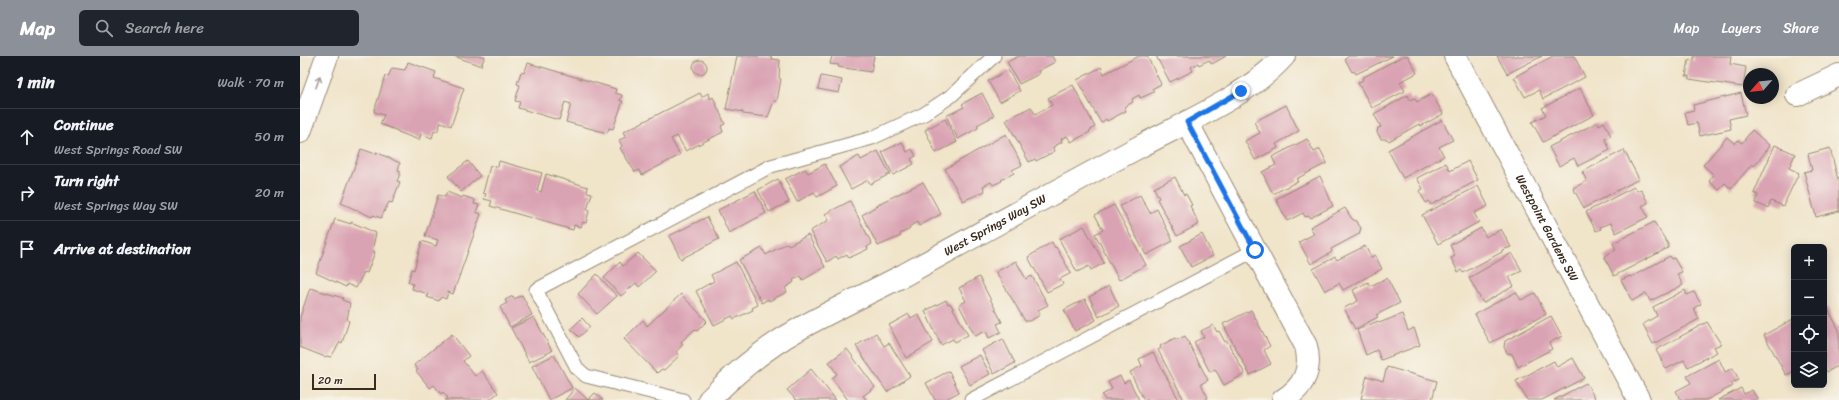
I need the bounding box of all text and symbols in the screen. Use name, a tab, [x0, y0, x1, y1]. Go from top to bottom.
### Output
search box	[79, 10, 359, 46]
text: Map	[20, 12, 55, 45]
text: Search here	[125, 15, 204, 41]
text: Map	[1674, 16, 1699, 41]
text: Layers	[1721, 16, 1761, 41]
text: Share	[1783, 16, 1819, 41]
icon: search	[93, 17, 115, 39]
text: 1 min	[16, 67, 55, 97]
north arrow	[1743, 68, 1779, 104]
text: Walk · 70 m	[218, 71, 284, 94]
one-way arrow	[315, 76, 322, 89]
route end	[1232, 82, 1250, 100]
text: Continue	[54, 112, 114, 138]
text: 50 m	[254, 125, 284, 148]
icon: ahead	[16, 126, 38, 148]
text: West Springs Road SW	[54, 138, 182, 161]
text: Turn right	[54, 168, 119, 194]
street label: Westpoint Gardens SW	[1509, 170, 1585, 286]
text: 20 m	[255, 181, 284, 204]
icon: right	[16, 182, 38, 204]
street label: West Springs Way SW	[940, 188, 1051, 262]
text: West Springs Way SW	[54, 194, 178, 217]
text: Arrive at destination	[54, 236, 191, 262]
icon: arrive	[16, 238, 38, 260]
route start	[1246, 241, 1264, 259]
map controls	[1791, 244, 1827, 388]
button: +	[1791, 244, 1827, 280]
button: −	[1791, 280, 1827, 316]
button: locate	[1791, 316, 1827, 352]
button: layers	[1791, 352, 1827, 388]
text: 20 m	[318, 371, 343, 390]
scale bar	[312, 372, 376, 391]

